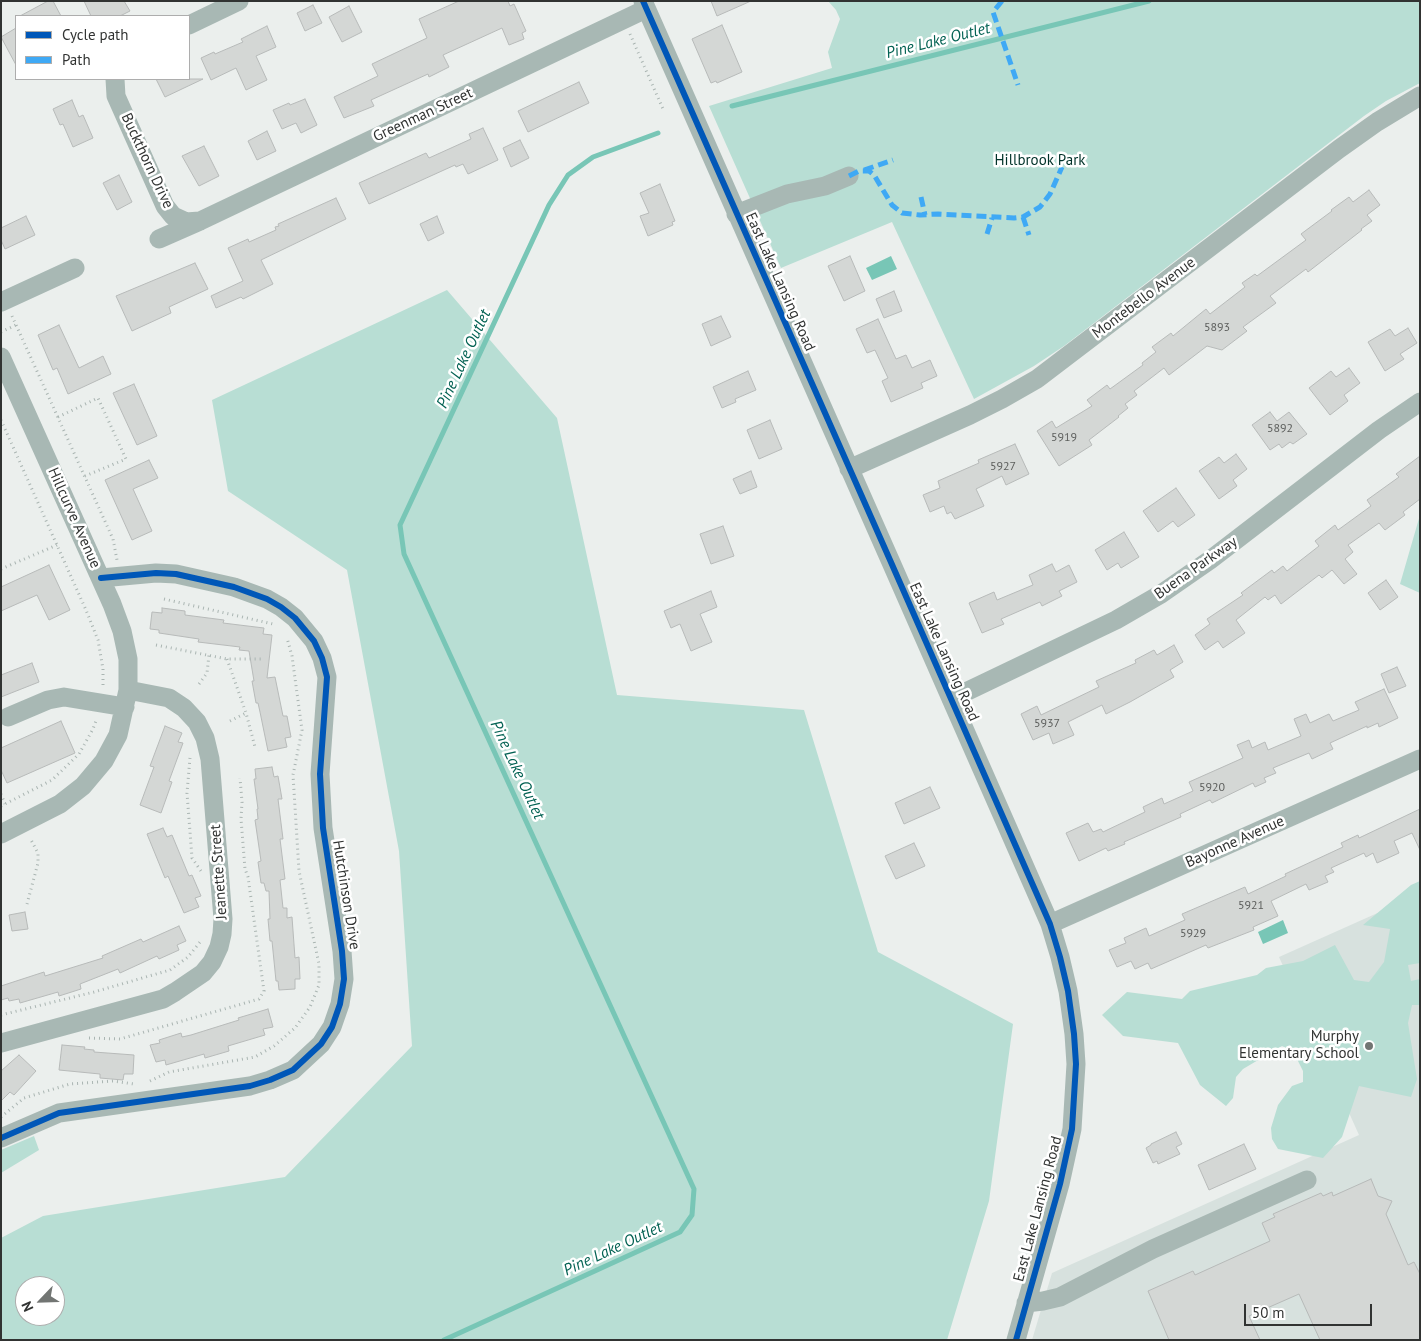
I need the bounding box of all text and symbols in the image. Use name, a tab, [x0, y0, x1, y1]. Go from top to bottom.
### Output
legend	[15, 15, 190, 80]
water label: Pine Lake Outlet	[884, 19, 992, 63]
text: Cycle path	[62, 25, 128, 44]
text: Path	[62, 50, 91, 69]
street label: Greenman Street	[370, 84, 476, 146]
street label: Buckthorn Drive	[117, 110, 177, 212]
park label: Hillbrook Park	[995, 152, 1085, 170]
street label: East Lake Lansing Road	[741, 210, 819, 354]
street label: Montebello Avenue	[1089, 253, 1199, 343]
water label: Pine Lake Outlet	[433, 307, 495, 411]
house number: 5893	[1204, 321, 1230, 335]
house number: 5892	[1267, 422, 1293, 436]
house number: 5919	[1051, 431, 1077, 445]
house number: 5927	[990, 460, 1016, 474]
street label: Hillcurve Avenue	[44, 465, 104, 571]
street label: Buena Parkway	[1151, 533, 1241, 603]
street label: East Lake Lansing Road	[905, 580, 983, 724]
house number: 5937	[1034, 717, 1060, 731]
water label: Pine Lake Outlet	[486, 718, 548, 822]
house number: 5920	[1199, 781, 1225, 795]
street label: Bayonne Avenue	[1183, 812, 1287, 872]
street label: Jeanette Street	[207, 824, 231, 920]
street label: Hutchinson Drive	[328, 839, 364, 951]
house number: 5921	[1238, 899, 1264, 913]
house number: 5929	[1180, 927, 1206, 941]
place label: Murphy Elementary School	[1239, 1028, 1359, 1063]
marker: Murphy Elementary School	[1363, 1040, 1375, 1052]
street label: East Lake Lansing Road	[1010, 1134, 1066, 1284]
water label: Pine Lake Outlet	[561, 1218, 665, 1280]
north arrow	[15, 1276, 65, 1326]
scale bar	[1246, 1294, 1374, 1326]
text: N	[17, 1299, 37, 1315]
text: 50 m	[1252, 1303, 1285, 1322]

